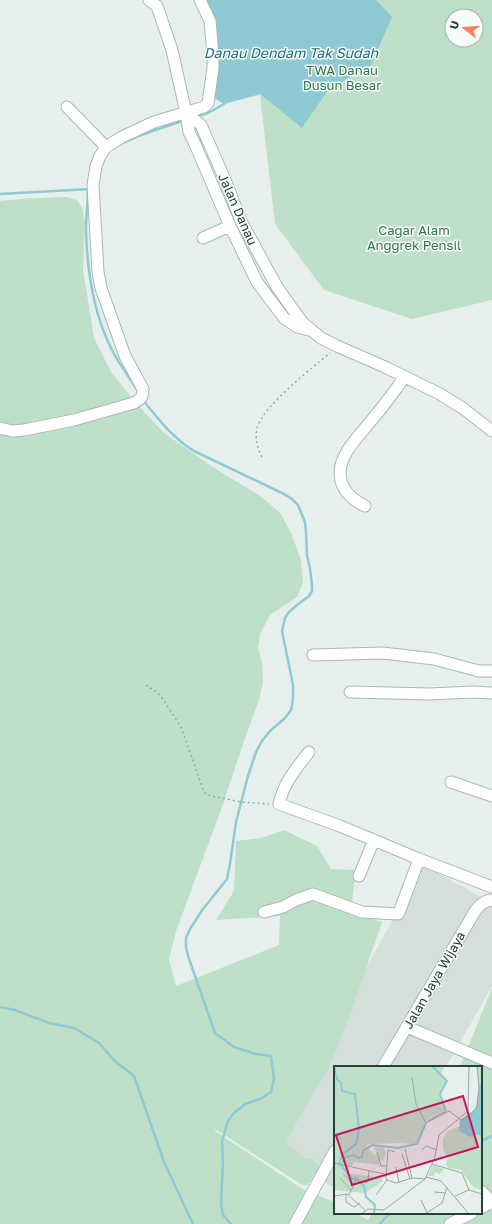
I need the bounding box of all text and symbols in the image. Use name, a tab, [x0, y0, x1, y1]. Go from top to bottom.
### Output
north arrow	[444, 8, 484, 48]
text: U	[447, 19, 461, 31]
water label: Danau Dendam Tak Sudah	[204, 44, 380, 61]
park label: TWA Danau Dusun Besar	[303, 62, 381, 93]
street label: Jalan Danau	[215, 171, 261, 247]
park label: Cagar Alam Anggrek Pensil	[367, 222, 461, 253]
street label: Jalan Jaya Wijaya	[400, 928, 468, 1032]
inset map	[334, 1066, 482, 1214]

